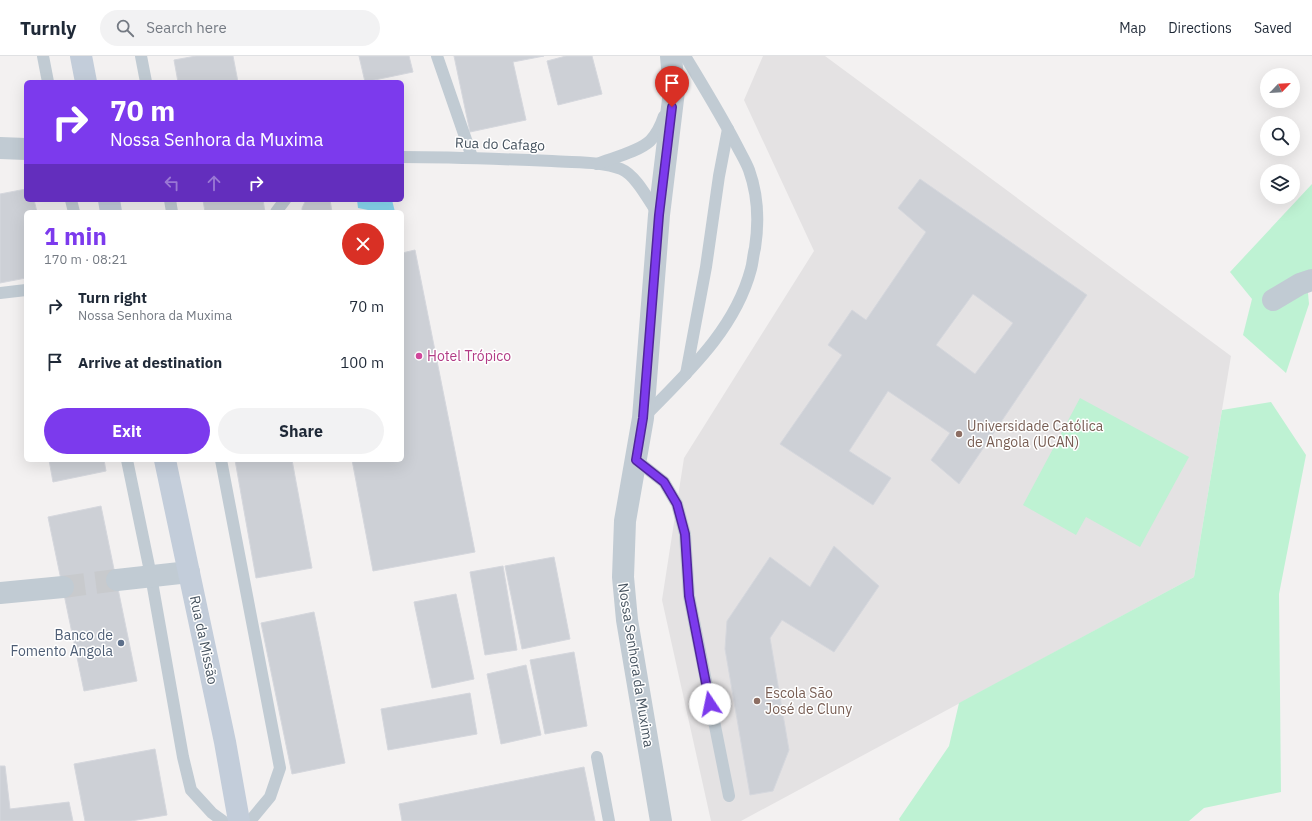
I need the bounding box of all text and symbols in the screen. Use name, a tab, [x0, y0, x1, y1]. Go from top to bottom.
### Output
search box	[100, 10, 380, 46]
text: Turnly	[20, 16, 76, 40]
icon: search	[114, 17, 136, 39]
text: Search here	[146, 18, 227, 37]
text: Map	[1119, 19, 1146, 37]
text: Directions	[1168, 19, 1232, 37]
text: Saved	[1254, 19, 1292, 37]
pin	[655, 66, 689, 107]
north arrow	[1260, 68, 1300, 108]
map controls	[1260, 68, 1300, 204]
icon: arrive	[661, 72, 683, 94]
text: 70 m	[110, 92, 175, 129]
icon: right	[44, 96, 96, 148]
button: search	[1260, 116, 1300, 156]
text: Nossa Senhora da Muxima	[110, 128, 323, 151]
street label: Rua do Cafago	[455, 133, 546, 155]
button: layers	[1260, 164, 1300, 204]
icon: left	[161, 172, 183, 194]
icon: ahead	[203, 172, 225, 194]
icon: right	[245, 172, 267, 194]
text: 1 min	[44, 220, 107, 252]
button: close	[342, 223, 384, 265]
text: 170 m · 08:21	[44, 251, 127, 268]
text: Turn right	[78, 288, 147, 307]
icon: right	[44, 295, 66, 317]
text: 70 m	[349, 297, 384, 316]
text: Nossa Senhora da Muxima	[78, 307, 232, 324]
place label: Hotel Trópico	[427, 347, 511, 365]
icon: arrive	[44, 351, 66, 373]
marker: Hotel Trópico	[414, 351, 424, 361]
text: Arrive at destination	[78, 353, 222, 372]
text: 100 m	[340, 353, 384, 372]
button: Exit	[44, 408, 210, 454]
button: Share	[218, 408, 384, 454]
place label: Universidade Católica de Angola (UCAN)	[967, 417, 1104, 451]
marker: Universidade Católica de Angola (UCAN)	[954, 429, 964, 439]
street label: Nossa Senhora da Muxima	[614, 582, 658, 749]
street label: Rua da Missão	[186, 594, 222, 686]
place label: Banco de Fomento Angola	[10, 626, 114, 660]
marker: Banco de Fomento Angola	[116, 638, 126, 648]
position arrow	[689, 683, 731, 725]
place label: Escola São José de Cluny	[765, 684, 852, 718]
marker: Escola São José de Cluny	[752, 696, 762, 706]

